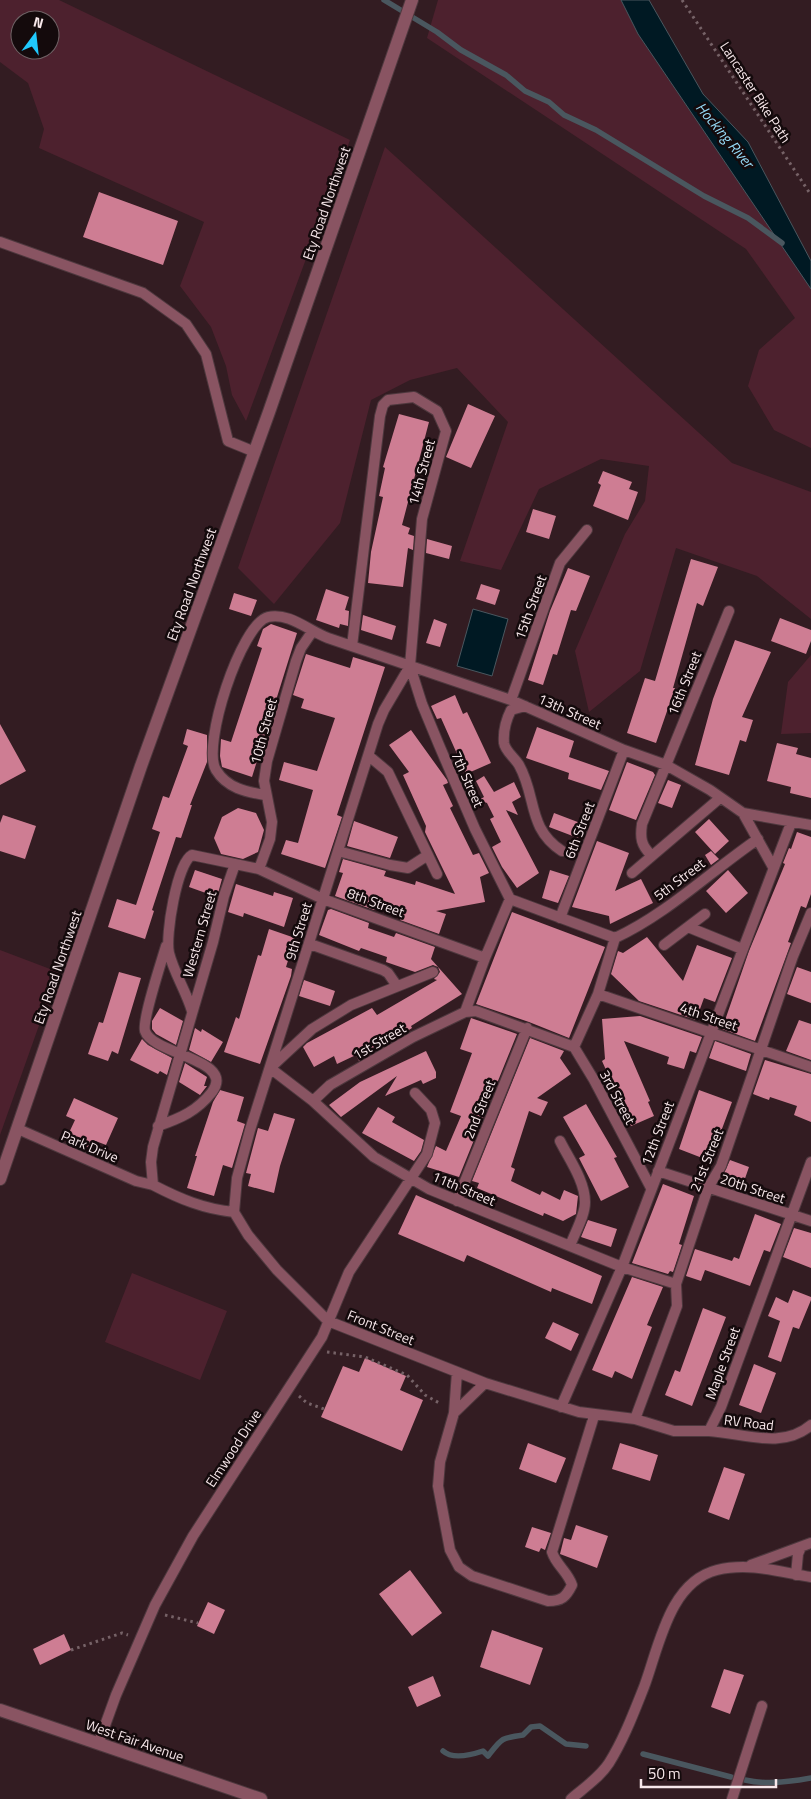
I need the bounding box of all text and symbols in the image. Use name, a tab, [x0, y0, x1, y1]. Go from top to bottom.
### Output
north arrow	[10, 10, 60, 60]
text: N	[31, 11, 46, 33]
street label: Lancaster Bike Path	[715, 37, 797, 147]
water label: Hocking River	[690, 97, 761, 175]
street label: Ety Road Northwest	[297, 143, 355, 263]
street label: 14th Street	[402, 437, 440, 507]
street label: Ety Road Northwest	[161, 524, 221, 643]
street label: 15th Street	[509, 572, 551, 642]
street label: 16th Street	[662, 648, 706, 718]
street label: 13th Street	[535, 688, 605, 734]
street label: 10th Street	[244, 696, 282, 766]
street label: 7th Street	[446, 748, 490, 810]
street label: 6th Street	[559, 798, 599, 862]
street label: 5th Street	[649, 853, 709, 905]
street label: 8th Street	[344, 882, 408, 922]
street label: Western Street	[177, 888, 221, 980]
street label: 9th Street	[279, 899, 317, 962]
street label: Ety Road Northwest	[28, 907, 86, 1027]
street label: 4th Street	[677, 996, 741, 1036]
street label: 1st Street	[348, 1017, 410, 1065]
street label: 3rd Street	[595, 1066, 641, 1128]
street label: 2nd Street	[458, 1076, 500, 1142]
street label: 12th Street	[635, 1098, 679, 1168]
street label: Park Drive	[58, 1125, 122, 1167]
street label: 21st Street	[684, 1125, 728, 1195]
street label: 11th Street	[429, 1165, 499, 1211]
street label: 20th Street	[718, 1168, 788, 1208]
street label: Front Street	[344, 1304, 418, 1350]
street label: Maple Street	[699, 1324, 745, 1402]
street label: Elmwood Drive	[200, 1405, 266, 1491]
street label: RV Road	[723, 1409, 775, 1435]
street label: West Fair Avenue	[83, 1713, 187, 1767]
scale bar	[641, 1756, 776, 1788]
text: 50 m	[648, 1762, 681, 1785]

